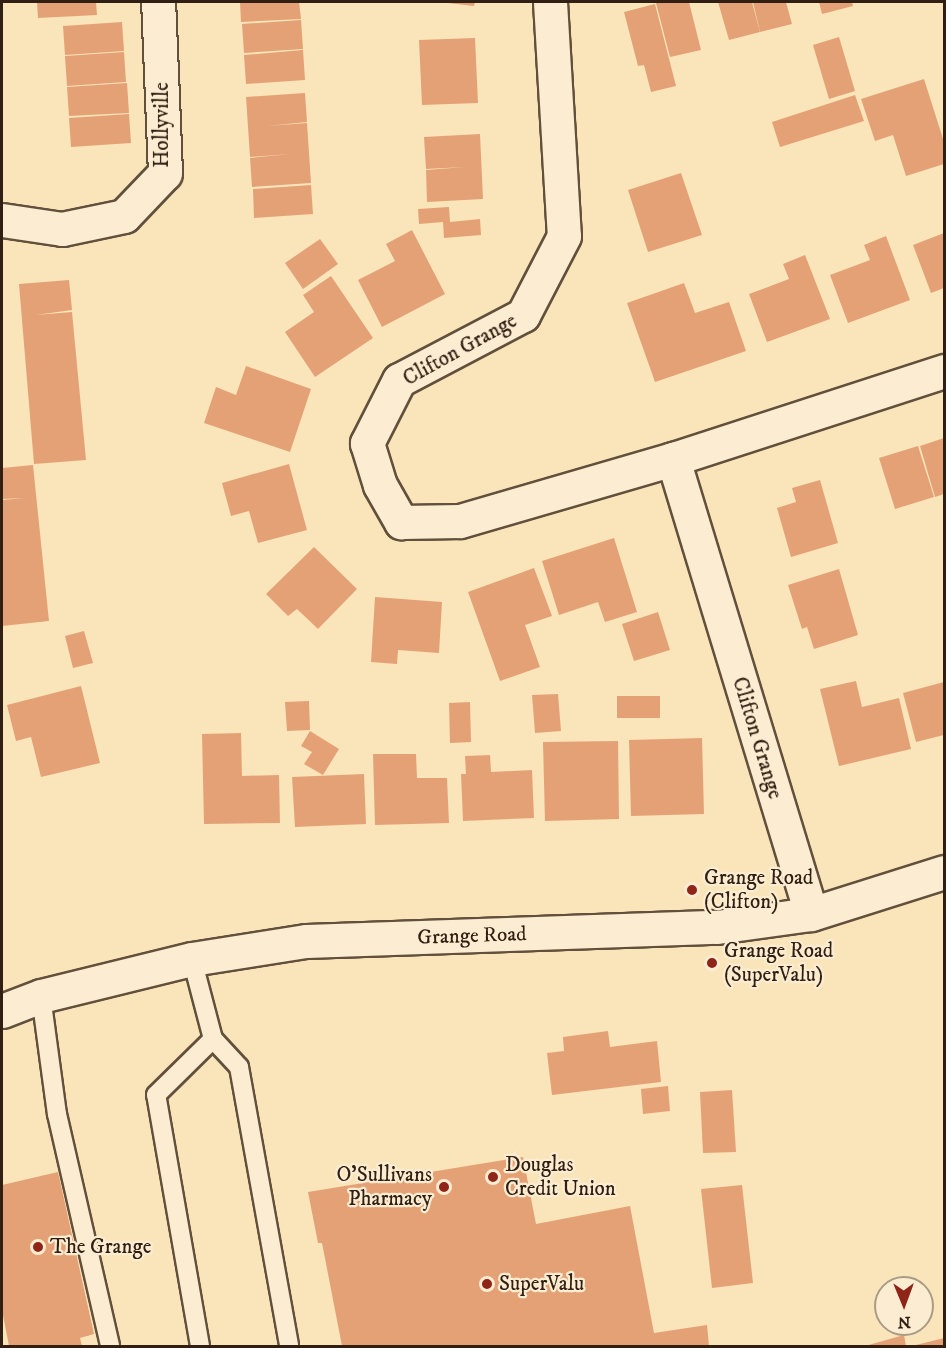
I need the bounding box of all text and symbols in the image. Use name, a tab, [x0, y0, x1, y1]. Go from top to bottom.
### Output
street label: Hollyville	[149, 82, 175, 168]
street label: Clifton Grange	[399, 308, 521, 392]
street label: Clifton Grange	[727, 674, 787, 802]
place label: Grange Road (Clifton)	[704, 865, 813, 915]
marker: Grange Road (Clifton)	[685, 883, 699, 897]
street label: Grange Road	[417, 922, 527, 950]
place label: Grange Road (SuperValu)	[724, 938, 833, 988]
marker: Grange Road (SuperValu)	[705, 956, 719, 970]
place label: Douglas Credit Union	[505, 1152, 616, 1202]
place label: O'Sullivans Pharmacy	[336, 1162, 432, 1212]
marker: Douglas Credit Union	[486, 1170, 500, 1184]
marker: O'Sullivans Pharmacy	[437, 1180, 451, 1194]
place label: The Grange	[50, 1234, 151, 1260]
marker: The Grange	[31, 1240, 45, 1254]
place label: SuperValu	[499, 1271, 584, 1297]
north arrow	[874, 1276, 934, 1336]
marker: SuperValu	[480, 1277, 494, 1291]
text: N	[898, 1312, 911, 1332]

